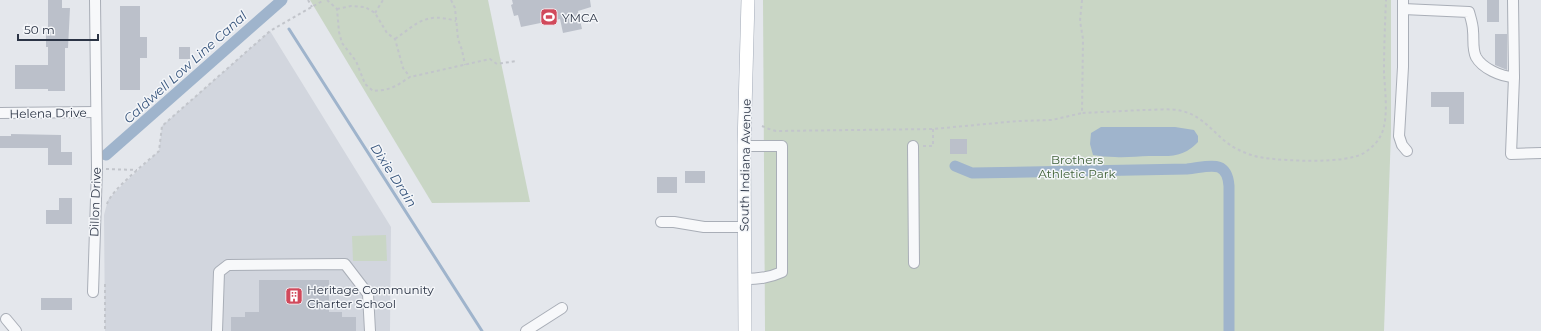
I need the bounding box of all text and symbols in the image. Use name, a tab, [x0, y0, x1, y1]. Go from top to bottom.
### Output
water label: Caldwell Low Line Canal	[120, 7, 250, 127]
sports icon: YMCA	[539, 7, 559, 27]
place label: YMCA	[562, 10, 598, 25]
scale bar	[18, 16, 98, 42]
text: 50 m	[24, 22, 55, 37]
street label: South Indiana Avenue	[736, 98, 754, 232]
street label: Helena Drive	[9, 105, 87, 121]
water label: Dixie Drain	[367, 140, 421, 210]
park label: Brothers Athletic Park	[1038, 152, 1117, 181]
street label: Dillon Drive	[86, 167, 104, 237]
place label: Heritage Community Charter School	[307, 282, 434, 311]
building icon: Heritage Community Charter School	[284, 286, 304, 306]

